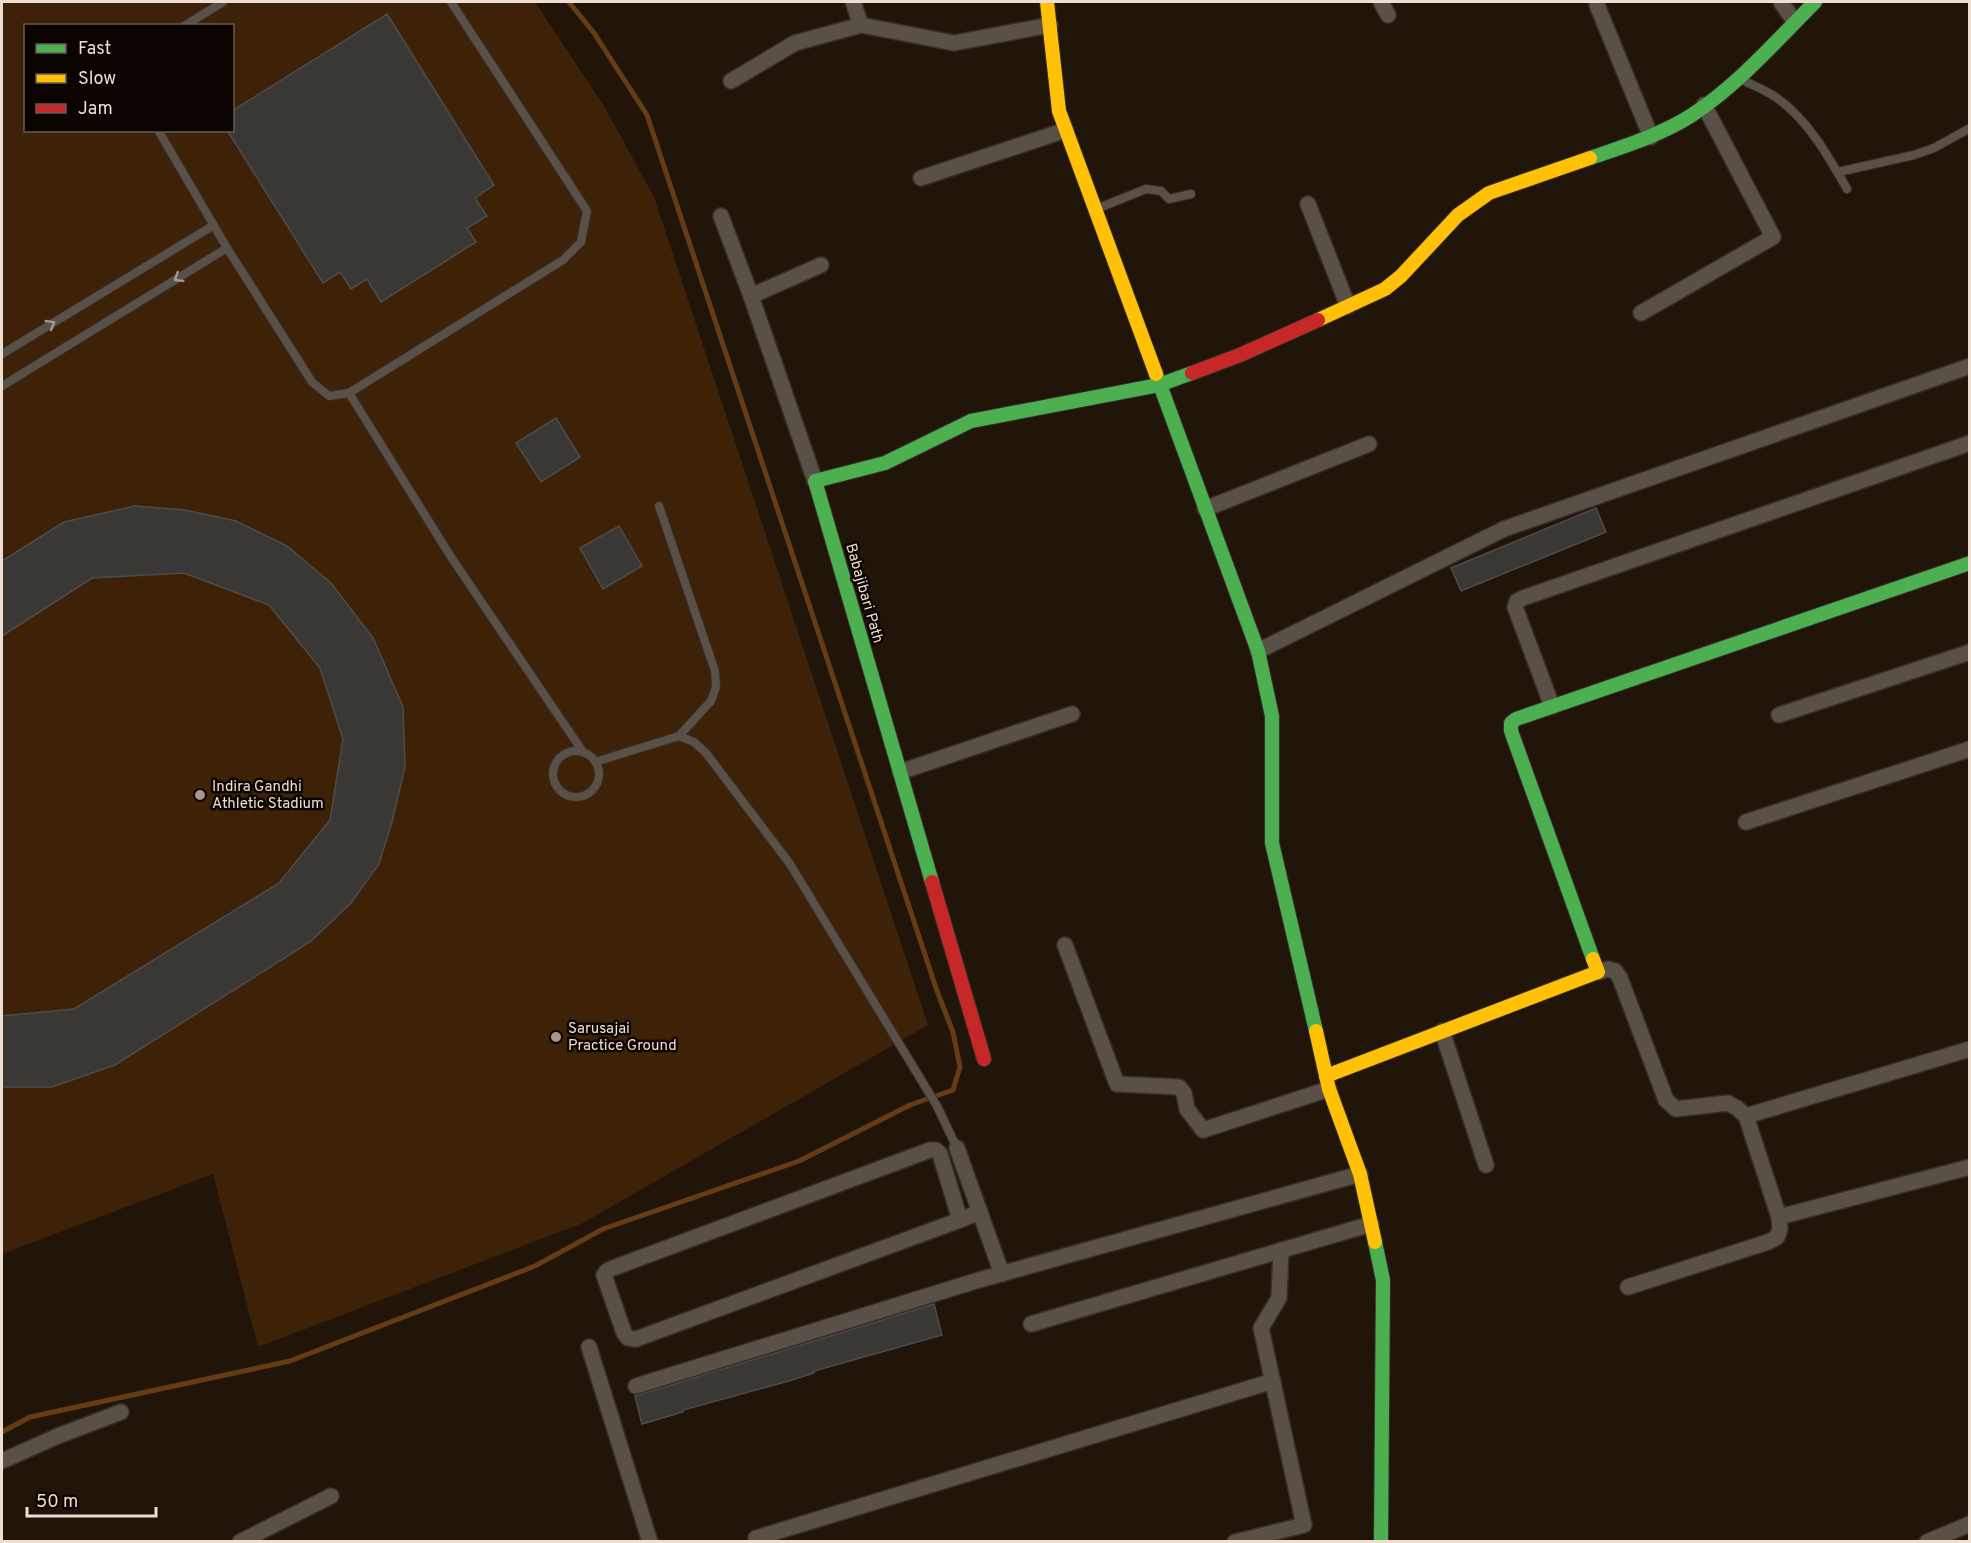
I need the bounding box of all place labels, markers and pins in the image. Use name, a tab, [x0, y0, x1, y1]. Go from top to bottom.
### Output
place label: Indira Gandhi Athletic Stadium	[212, 778, 324, 814]
marker: Indira Gandhi Athletic Stadium	[193, 788, 207, 802]
place label: Sarusajai Practice Ground	[568, 1020, 677, 1056]
marker: Sarusajai Practice Ground	[549, 1030, 563, 1044]

